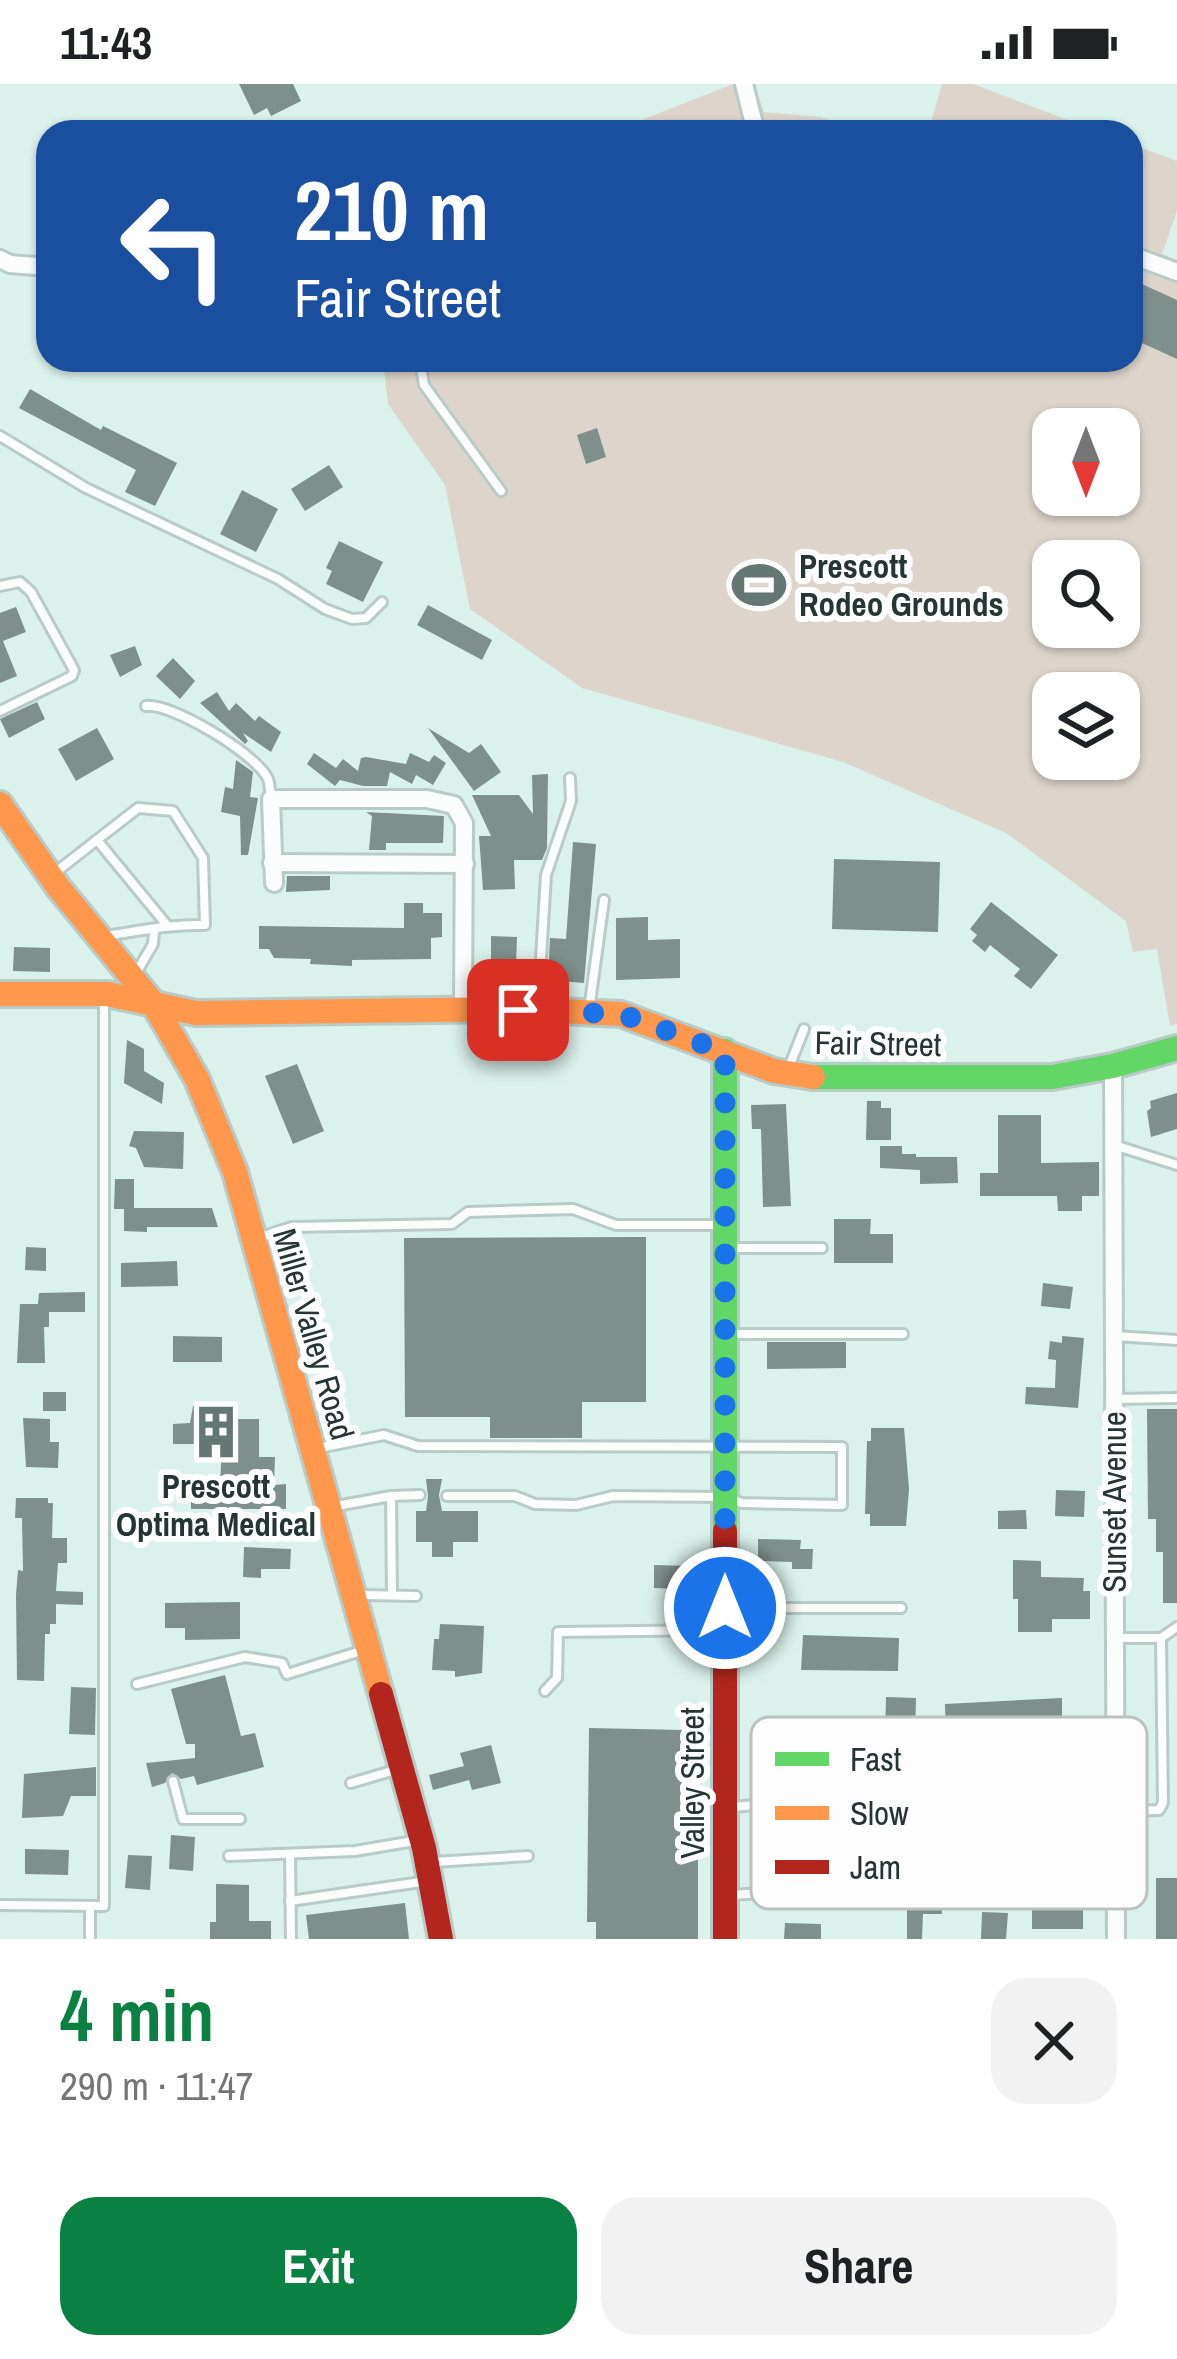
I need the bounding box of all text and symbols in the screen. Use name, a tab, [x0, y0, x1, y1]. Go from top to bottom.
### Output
text: 11:43	[60, 12, 152, 73]
text: 210 m	[294, 153, 489, 266]
icon: left	[96, 168, 252, 324]
text: Fair Street	[294, 261, 501, 334]
north arrow	[1032, 408, 1140, 516]
map controls	[1032, 408, 1140, 780]
button: search	[1032, 540, 1140, 648]
place label: Prescott Rodeo Grounds	[799, 544, 1003, 626]
sports icon: Prescott Rodeo Grounds	[730, 556, 788, 614]
button: layers	[1032, 672, 1140, 780]
pin	[467, 959, 569, 1061]
icon: arrive	[485, 977, 551, 1043]
street label: Fair Street	[814, 1020, 942, 1066]
street label: Miller Valley Road	[263, 1223, 365, 1445]
building icon: Prescott Optima Medical	[187, 1403, 245, 1461]
street label: Sunset Avenue	[1092, 1411, 1136, 1593]
place label: Prescott Optima Medical	[116, 1464, 316, 1546]
position arrow	[662, 1545, 788, 1671]
street label: Valley Street	[670, 1707, 714, 1859]
legend	[751, 1717, 1147, 1909]
text: Fast	[850, 1737, 901, 1781]
text: Slow	[850, 1791, 909, 1835]
text: Jam	[850, 1845, 901, 1889]
text: 4 min	[60, 1966, 214, 2063]
button: close	[991, 1978, 1117, 2104]
text: 290 m · 11:47	[60, 2060, 253, 2112]
button: Exit	[60, 2197, 577, 2335]
button: Share	[601, 2197, 1117, 2335]

